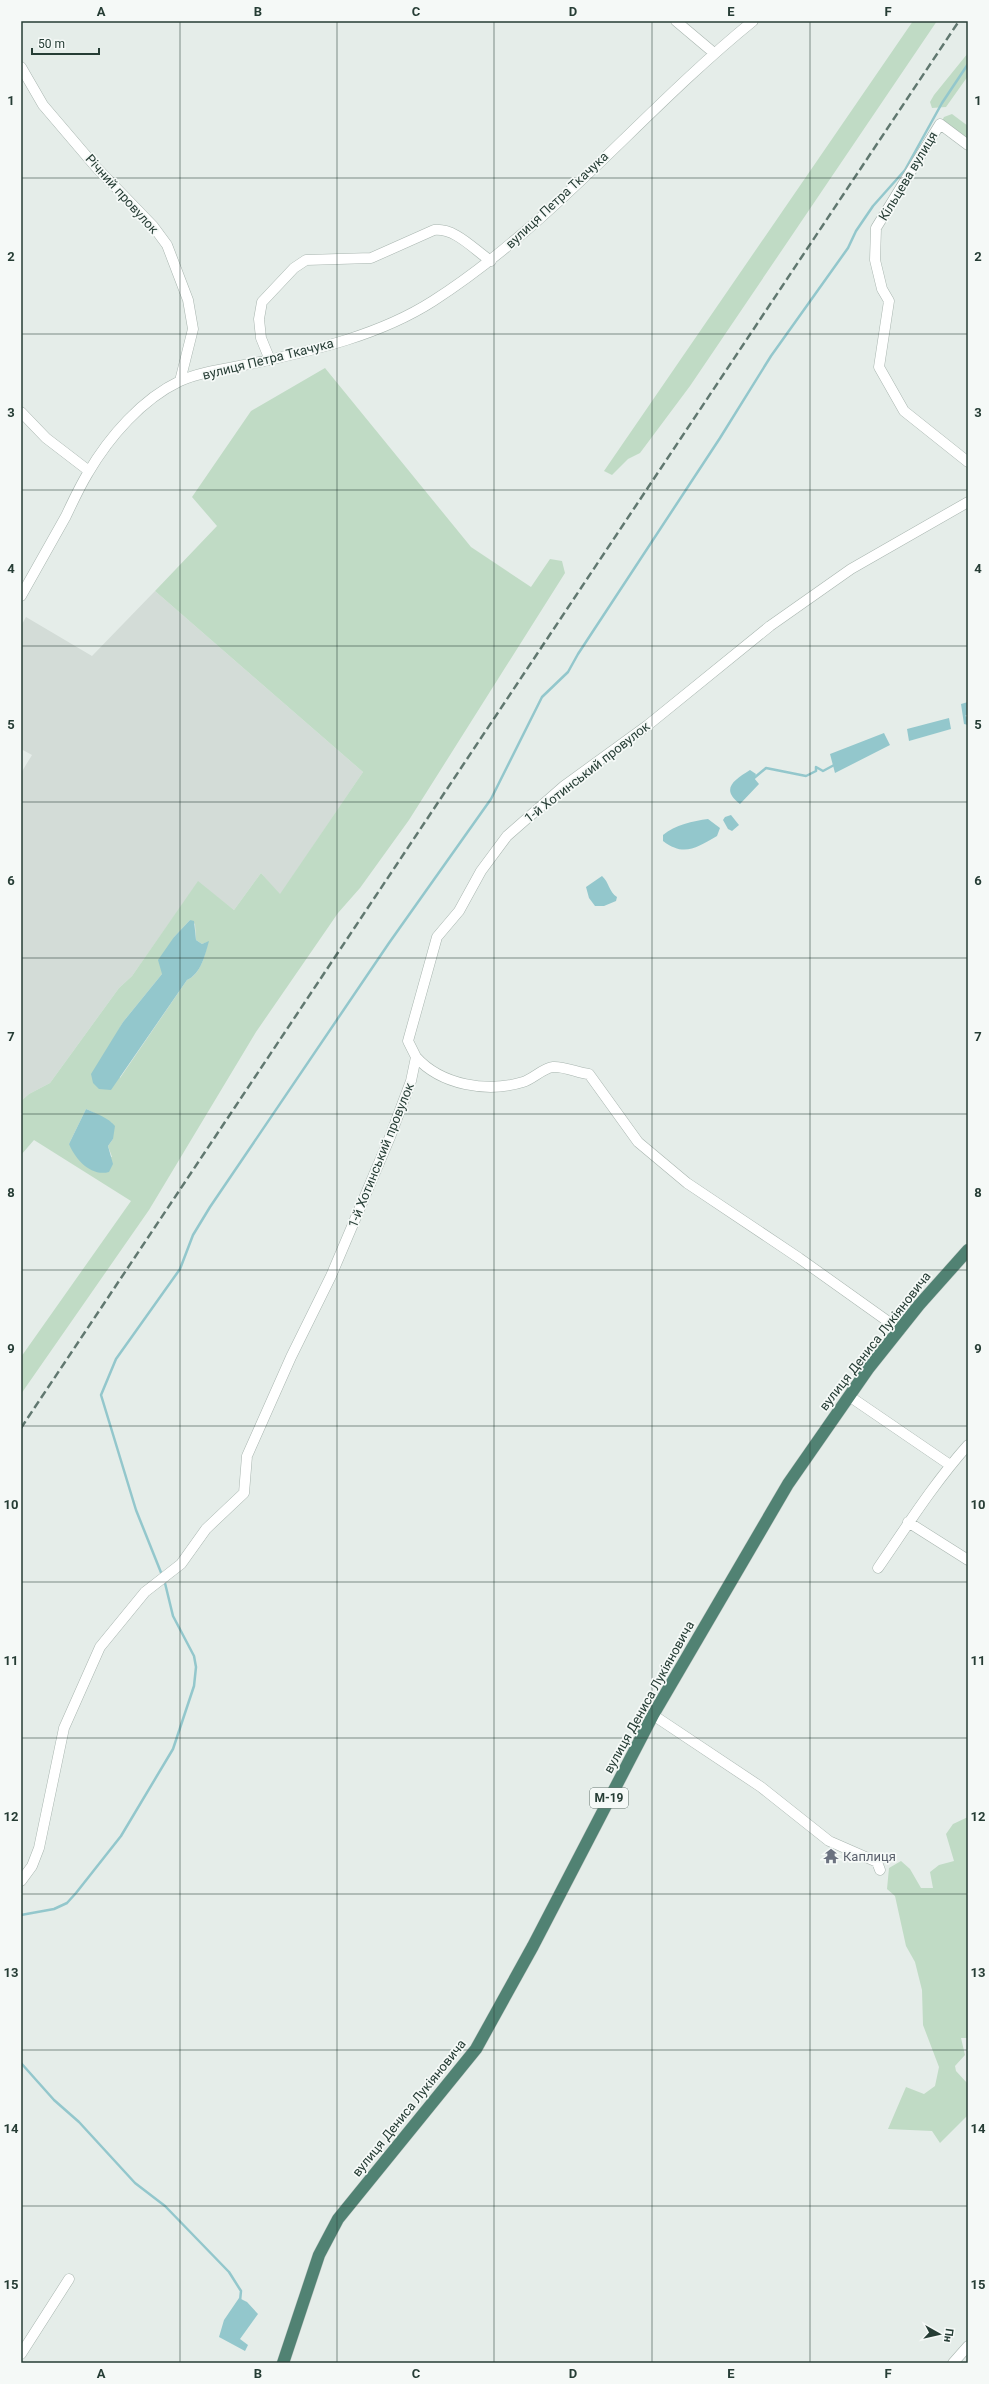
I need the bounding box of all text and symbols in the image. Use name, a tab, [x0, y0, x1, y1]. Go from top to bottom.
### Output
text: A	[97, 4, 106, 19]
text: B	[254, 4, 262, 19]
text: C	[412, 4, 421, 19]
text: D	[569, 4, 577, 19]
text: E	[727, 4, 735, 19]
text: F	[884, 4, 892, 19]
scale bar	[32, 30, 99, 56]
text: 50 m	[38, 37, 65, 51]
text: 1	[7, 93, 15, 108]
text: 1	[974, 93, 982, 108]
street label: Кільцева вулиця	[875, 129, 941, 223]
street label: вулиця Петра Ткачука	[503, 149, 611, 251]
street label: Річний провулок	[82, 151, 162, 237]
text: 2	[7, 249, 15, 264]
text: 2	[974, 249, 982, 264]
street label: вулиця Петра Ткачука	[201, 335, 335, 383]
text: 3	[7, 405, 15, 420]
text: 3	[974, 405, 982, 420]
text: 4	[7, 561, 15, 576]
text: 4	[974, 561, 982, 576]
text: 5	[7, 717, 15, 732]
text: 5	[974, 717, 982, 732]
street label: 1-й Хотинський провулок	[521, 718, 653, 826]
text: 6	[7, 873, 15, 888]
text: 6	[974, 873, 982, 888]
text: 7	[7, 1029, 15, 1044]
text: 7	[974, 1029, 982, 1044]
street label: 1-й Хотинський провулок	[345, 1080, 417, 1230]
text: 8	[7, 1185, 15, 1200]
text: 8	[974, 1185, 982, 1200]
street label: вулиця Дениса Лукіяновича	[816, 1269, 934, 1413]
text: 9	[7, 1341, 15, 1356]
text: 9	[974, 1341, 982, 1356]
text: 10	[4, 1497, 18, 1512]
text: 10	[971, 1497, 985, 1512]
street label: вулиця Дениса Лукіяновича	[601, 1618, 697, 1776]
text: 11	[4, 1653, 18, 1668]
text: 11	[971, 1653, 985, 1668]
road number: М-19	[590, 1788, 628, 1808]
text: 12	[4, 1809, 18, 1824]
text: 12	[971, 1809, 985, 1824]
temple icon: Каплиця	[822, 1847, 840, 1865]
place label: Каплиця	[843, 1849, 896, 1864]
text: 13	[4, 1965, 18, 1980]
text: 13	[971, 1965, 985, 1980]
street label: вулиця Дениса Лукіяновича	[349, 2037, 469, 2179]
text: 14	[4, 2121, 19, 2136]
text: 14	[971, 2121, 986, 2136]
text: 15	[4, 2277, 18, 2292]
text: 15	[971, 2277, 985, 2292]
north arrow	[919, 2314, 959, 2354]
text: Пн	[941, 2327, 956, 2343]
text: A	[97, 2366, 106, 2381]
text: B	[254, 2366, 262, 2381]
text: C	[412, 2366, 421, 2381]
text: D	[569, 2366, 577, 2381]
text: E	[727, 2366, 735, 2381]
text: F	[884, 2366, 892, 2381]

